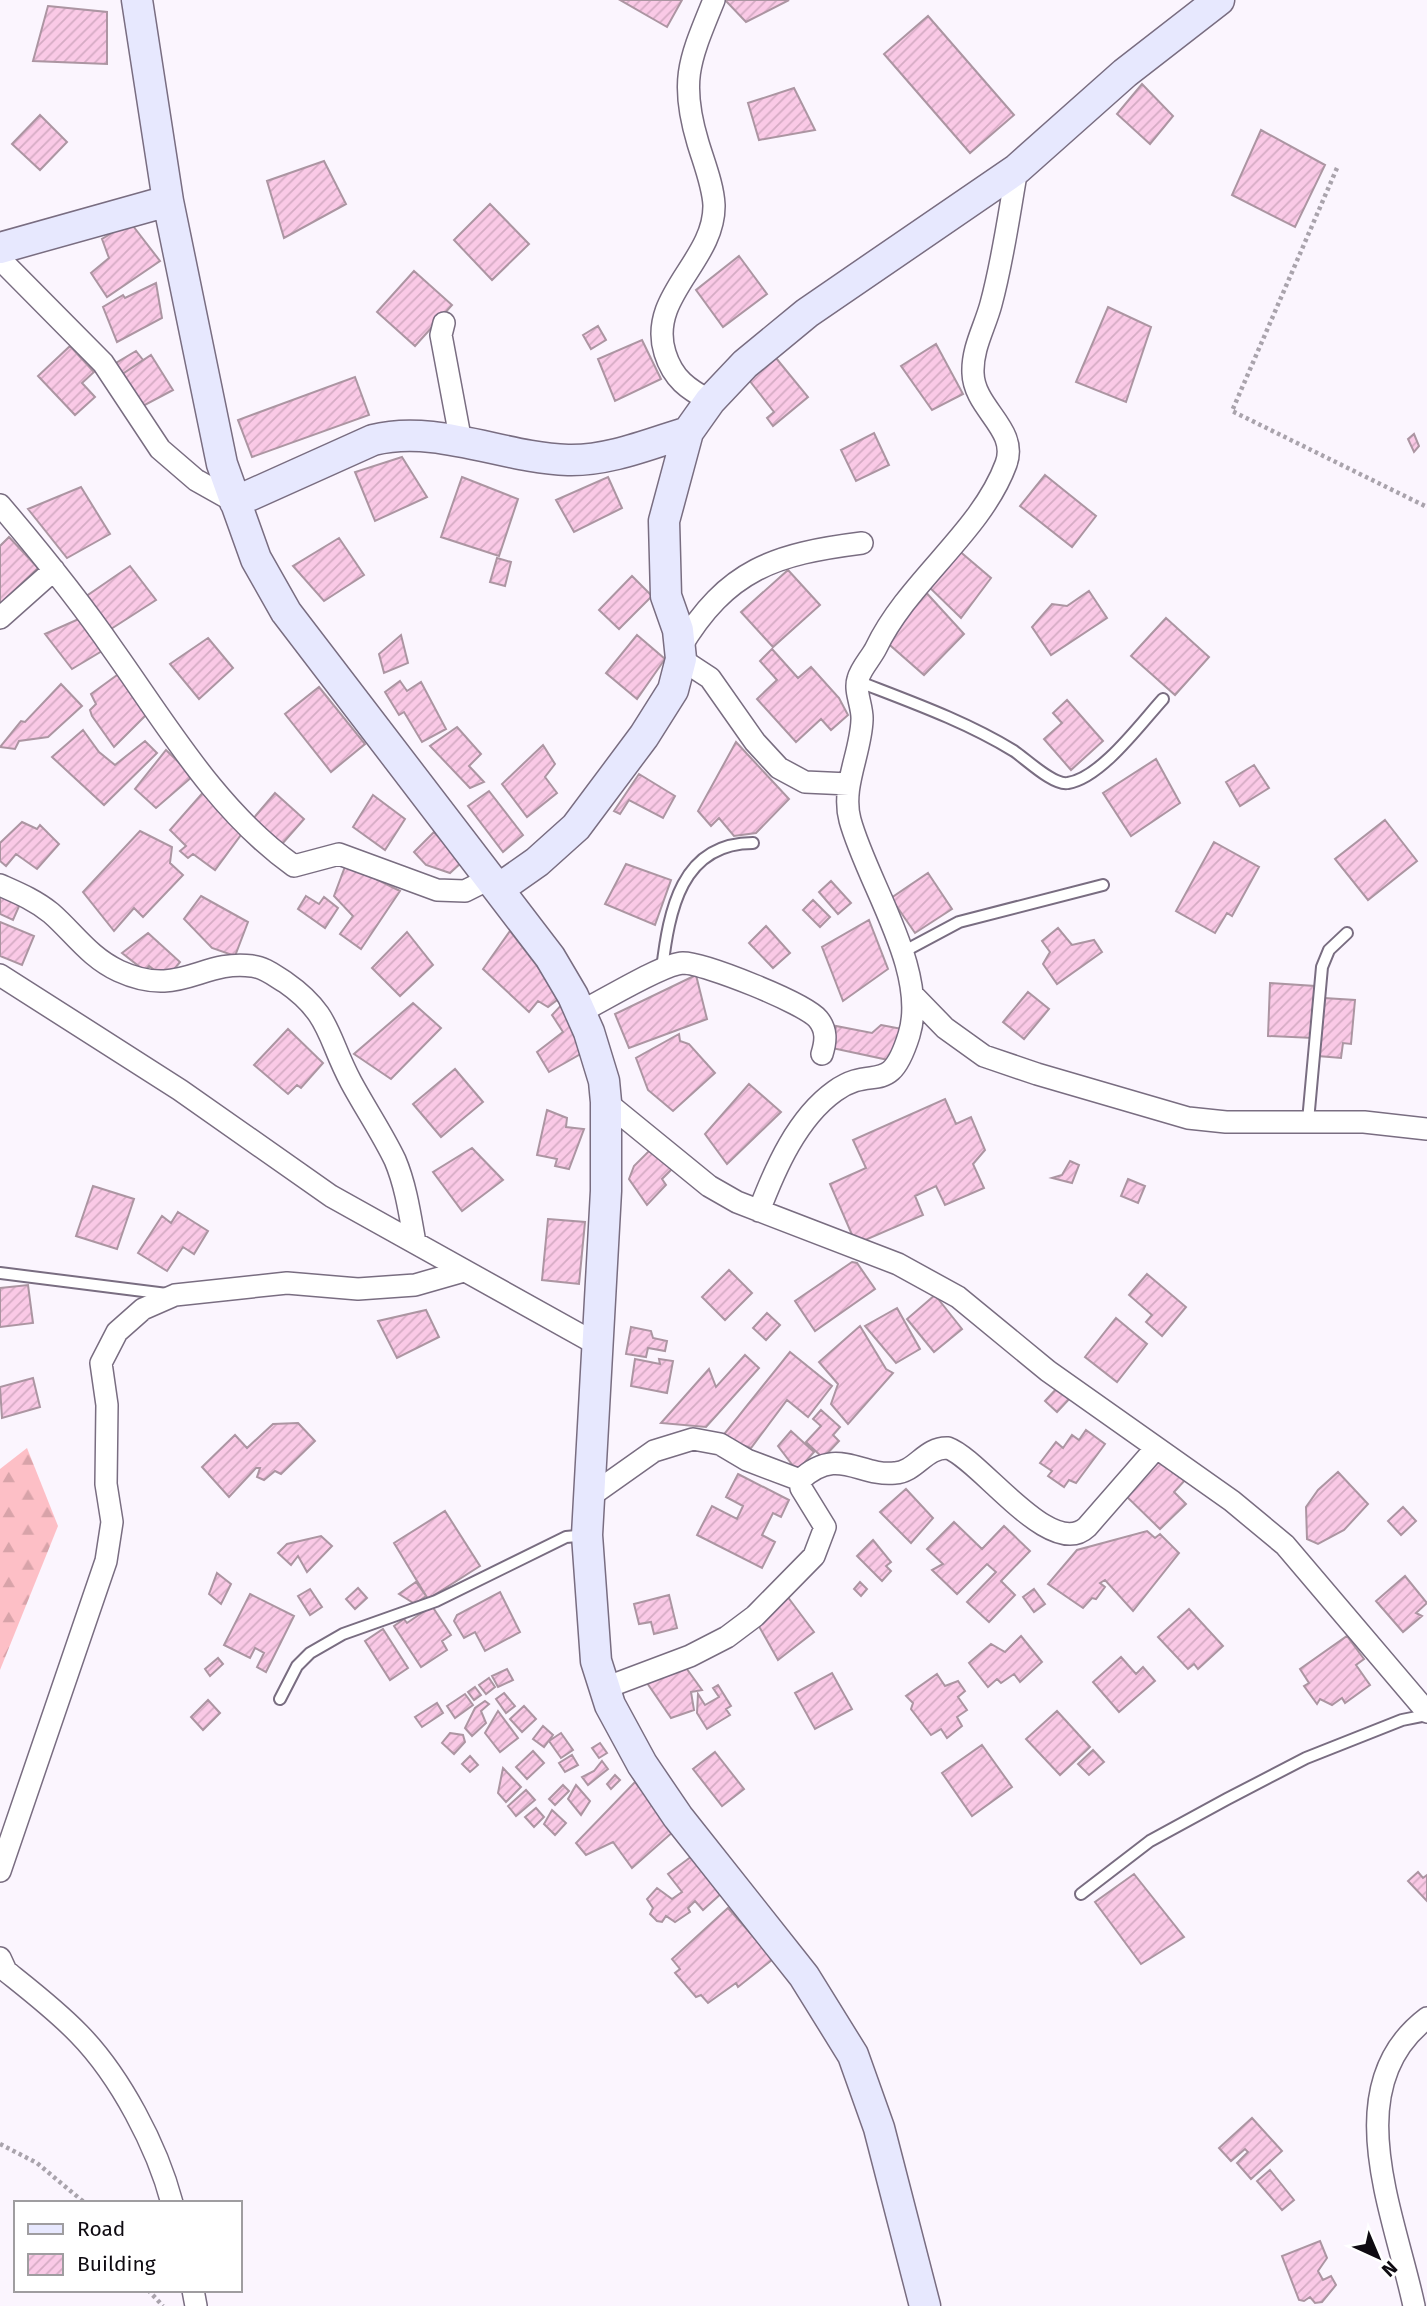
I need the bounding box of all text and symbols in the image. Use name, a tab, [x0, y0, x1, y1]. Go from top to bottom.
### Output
legend	[14, 2201, 242, 2292]
text: Road	[77, 2216, 125, 2242]
north arrow	[1343, 2222, 1413, 2292]
text: Building	[77, 2251, 156, 2277]
text: N	[1377, 2256, 1402, 2282]

